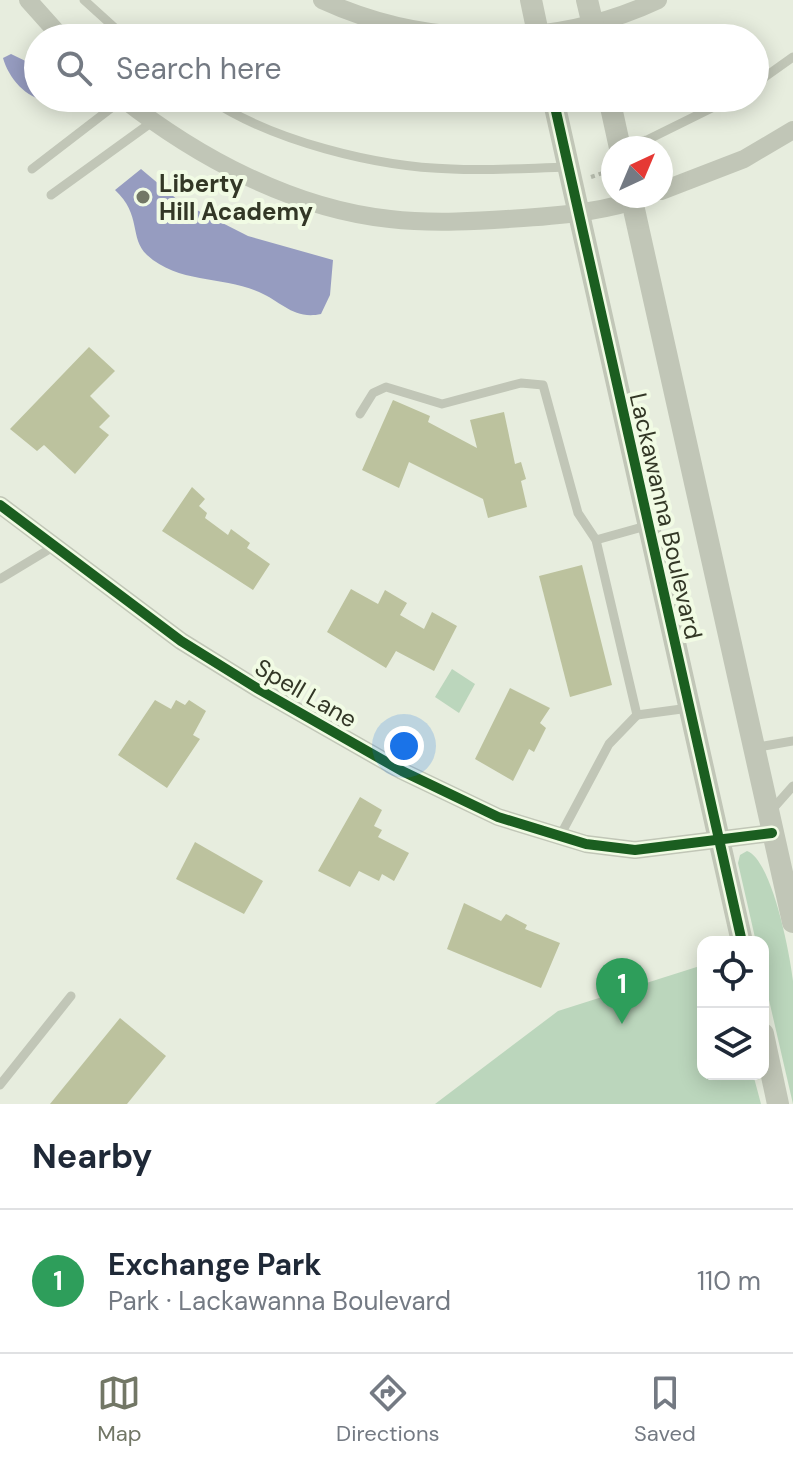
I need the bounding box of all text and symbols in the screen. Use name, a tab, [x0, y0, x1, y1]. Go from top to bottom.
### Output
search box	[24, 24, 769, 112]
icon: search	[52, 46, 96, 90]
text: Search here	[116, 49, 282, 88]
north arrow	[601, 136, 673, 208]
place label: Liberty Hill Academy	[159, 168, 314, 227]
marker: Liberty Hill Academy	[134, 188, 152, 206]
street label: Lackawanna Boulevard	[623, 390, 709, 642]
street label: Spell Lane	[249, 651, 363, 735]
your location	[384, 726, 424, 766]
map controls	[697, 936, 769, 1080]
button: locate	[697, 936, 769, 1008]
pin: 1	[596, 958, 648, 1024]
button: layers	[697, 1008, 769, 1080]
text: Nearby	[32, 1134, 152, 1179]
text: Exchange Park	[108, 1245, 322, 1284]
text: 1	[53, 1264, 63, 1298]
text: 110 m	[697, 1264, 761, 1298]
text: Park · Lackawanna Boulevard	[108, 1284, 451, 1318]
tab: Map	[97, 1371, 142, 1448]
tab: Directions	[336, 1371, 440, 1448]
tab: Saved	[634, 1371, 696, 1448]

